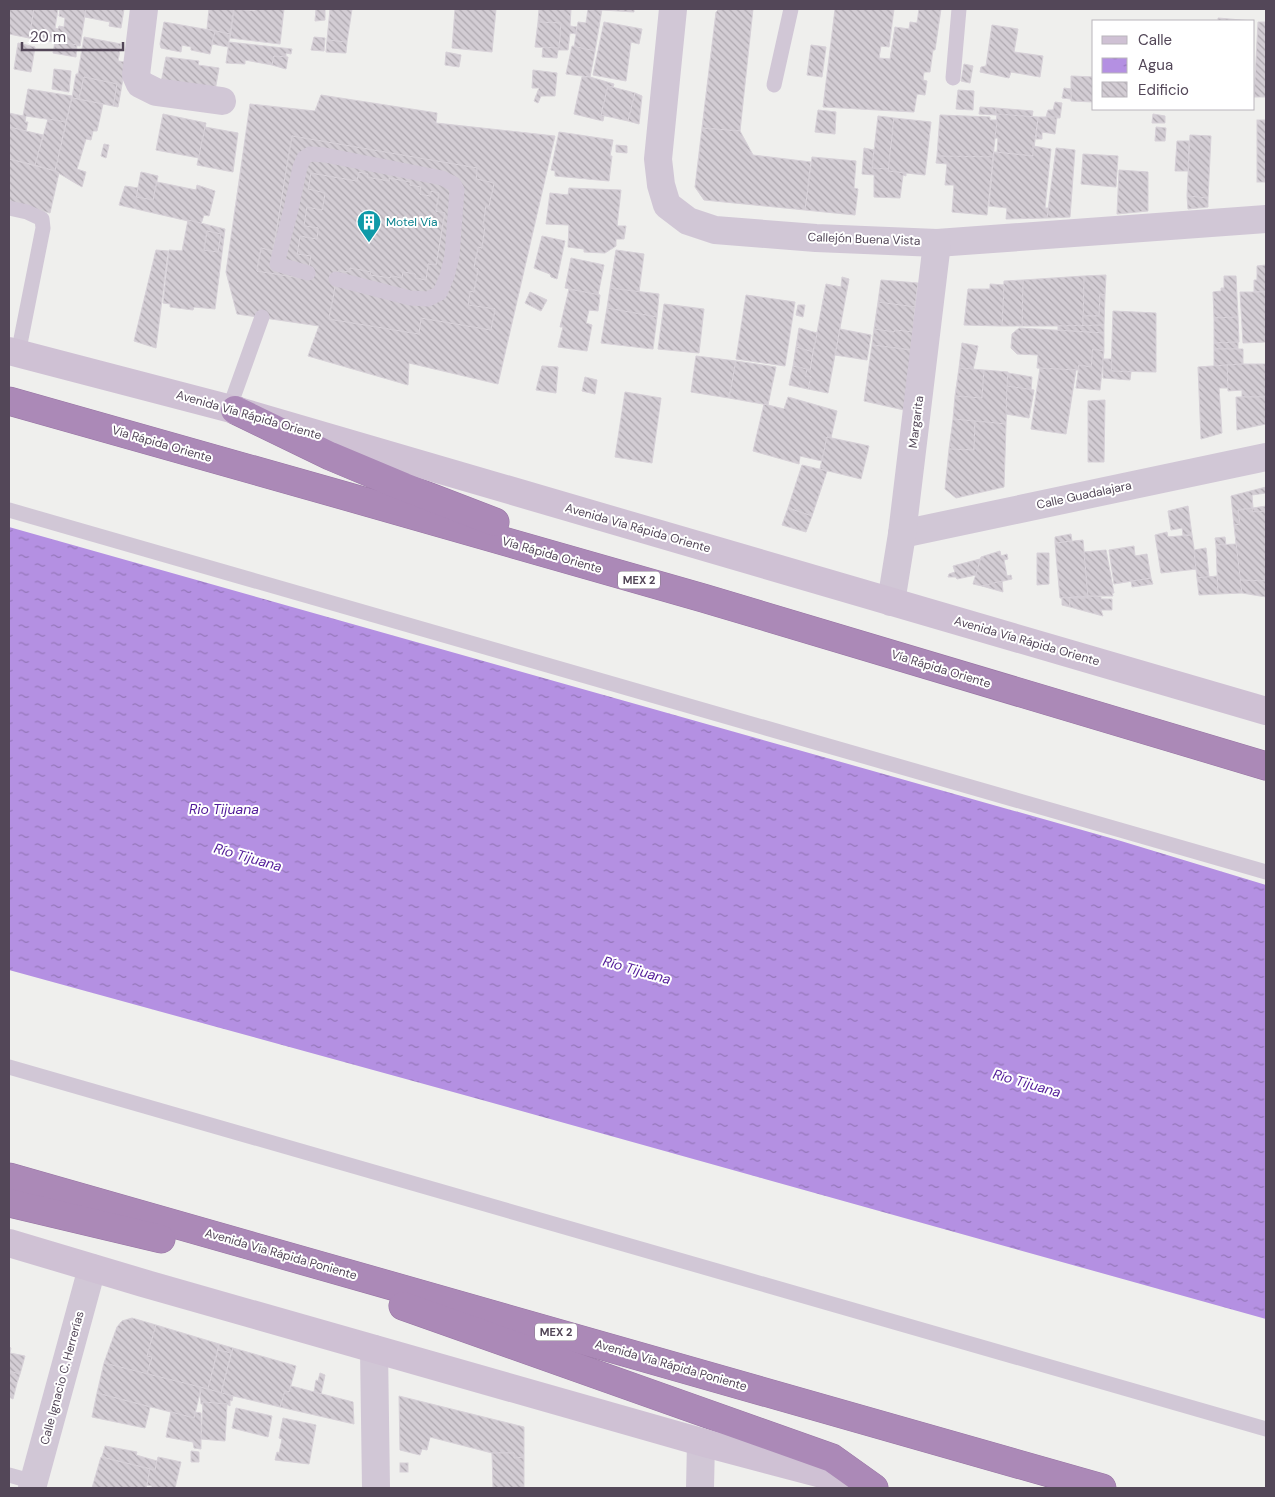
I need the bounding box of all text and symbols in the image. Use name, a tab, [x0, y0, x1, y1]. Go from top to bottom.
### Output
scale bar	[22, 20, 124, 52]
legend	[1092, 20, 1255, 110]
text: 20 m	[30, 27, 66, 47]
text: Calle	[1138, 30, 1172, 50]
text: Agua	[1138, 55, 1173, 75]
text: Edificio	[1138, 80, 1189, 100]
building icon: Motel Vía	[356, 209, 382, 243]
place label: Motel Vía	[386, 214, 437, 230]
street label: Callejón Buena Vista	[807, 229, 921, 249]
street label: Avenida Vía Rápida Oriente	[174, 387, 324, 443]
street label: Margarita	[905, 395, 927, 449]
street label: Vía Rápida Oriente	[110, 422, 214, 466]
street label: Calle Guadalajara	[1035, 477, 1133, 513]
street label: Avenida Vía Rápida Oriente	[563, 500, 713, 556]
street label: Vía Rápida Oriente	[500, 533, 604, 577]
road number: MEX 2	[618, 572, 660, 588]
street label: Avenida Vía Rápida Oriente	[952, 613, 1102, 669]
street label: Vía Rápida Oriente	[889, 646, 993, 692]
water label: Rio Tijuana	[189, 800, 259, 818]
water label: Río Tijuana	[212, 839, 284, 875]
water label: Río Tijuana	[601, 952, 673, 988]
water label: Río Tijuana	[991, 1065, 1063, 1101]
street label: Avenida Vía Rápida Poniente	[203, 1225, 359, 1283]
street label: Calle Ignacio C. Herrerías	[36, 1309, 88, 1447]
road number: MEX 2	[535, 1324, 577, 1340]
street label: Avenida Vía Rápida Poniente	[593, 1336, 749, 1394]

